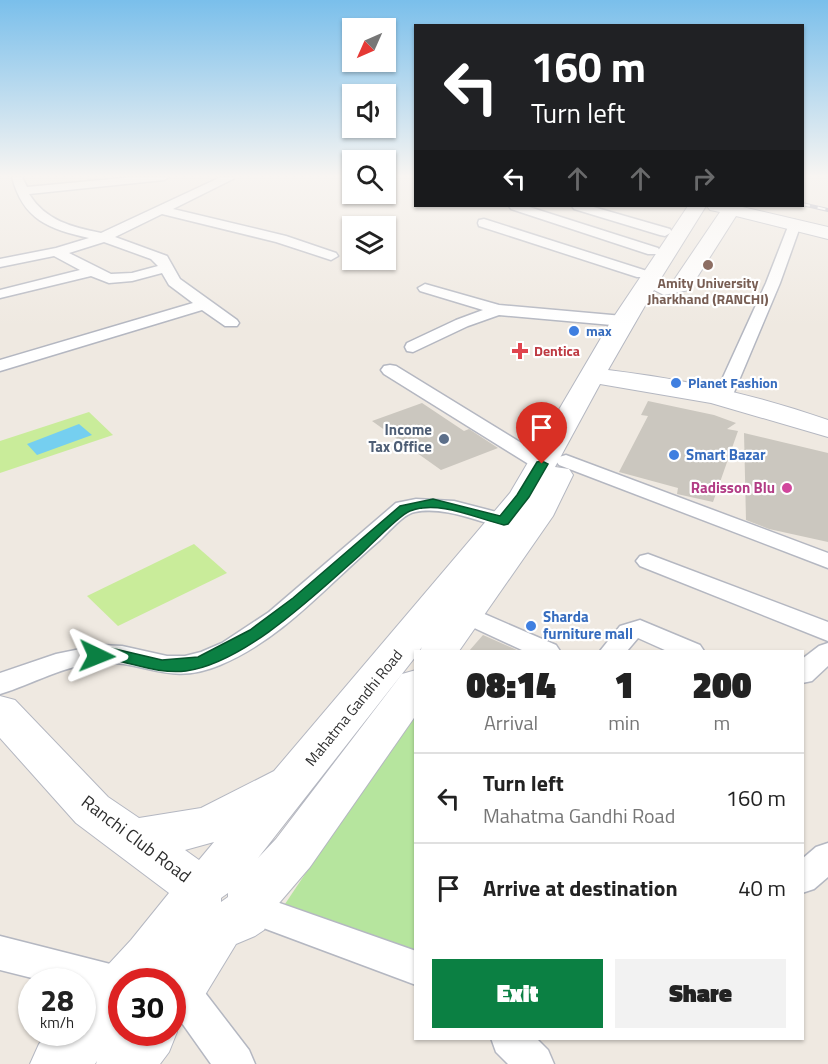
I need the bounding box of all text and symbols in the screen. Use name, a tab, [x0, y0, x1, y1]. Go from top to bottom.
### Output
north arrow	[342, 18, 396, 72]
map controls	[342, 18, 396, 270]
text: 160 m	[531, 34, 646, 98]
icon: left	[432, 48, 510, 126]
button: sound	[342, 84, 396, 138]
text: Turn left	[531, 92, 625, 133]
button: search	[342, 150, 396, 204]
icon: left	[498, 162, 531, 195]
icon: ahead	[561, 162, 594, 195]
icon: ahead	[624, 162, 657, 195]
icon: right	[687, 162, 720, 195]
button: layers	[342, 216, 396, 270]
marker: Amity University Jharkhand (RANCHI)	[701, 258, 715, 272]
place label: Amity University Jharkhand (RANCHI)	[647, 272, 769, 309]
place label: max	[586, 320, 612, 341]
marker: max	[567, 324, 581, 338]
place label: Dentica	[534, 340, 580, 361]
marker: Dentica	[511, 342, 529, 360]
place label: Planet Fashion	[688, 372, 778, 393]
marker: Planet Fashion	[669, 376, 683, 390]
pin	[516, 402, 567, 464]
icon: arrive	[525, 411, 558, 444]
place label: Income Tax Office	[368, 418, 432, 458]
marker: Income Tax Office	[437, 432, 451, 446]
place label: Smart Bazar	[686, 443, 766, 466]
marker: Smart Bazar	[667, 448, 681, 462]
place label: Radisson Blu	[691, 476, 775, 499]
marker: Radisson Blu	[780, 481, 794, 495]
place label: Sharda furniture mall	[543, 605, 633, 645]
marker: Sharda furniture mall	[524, 619, 538, 633]
position arrow	[65, 624, 129, 688]
street label: Mahatma Gandhi Road	[299, 644, 408, 771]
text: 08:14	[466, 657, 556, 712]
text: 1	[614, 657, 634, 712]
text: 200	[692, 657, 752, 712]
text: Arrival	[484, 707, 538, 738]
text: min	[608, 707, 640, 738]
text: m	[714, 707, 730, 738]
text: Turn left	[483, 766, 564, 800]
text: 160 m	[726, 781, 786, 815]
icon: left	[432, 782, 465, 815]
street label: Ranchi Club Road	[76, 788, 197, 889]
text: Mahatma Gandhi Road	[483, 800, 675, 831]
text: Arrive at destination	[483, 871, 678, 905]
text: 40 m	[738, 871, 786, 905]
icon: arrive	[432, 872, 465, 905]
button: Exit	[432, 959, 603, 1028]
button: Share	[615, 959, 786, 1028]
speed limit sign: 30	[108, 968, 186, 1046]
text: 28	[40, 977, 74, 1023]
text: km/h	[40, 1011, 74, 1034]

